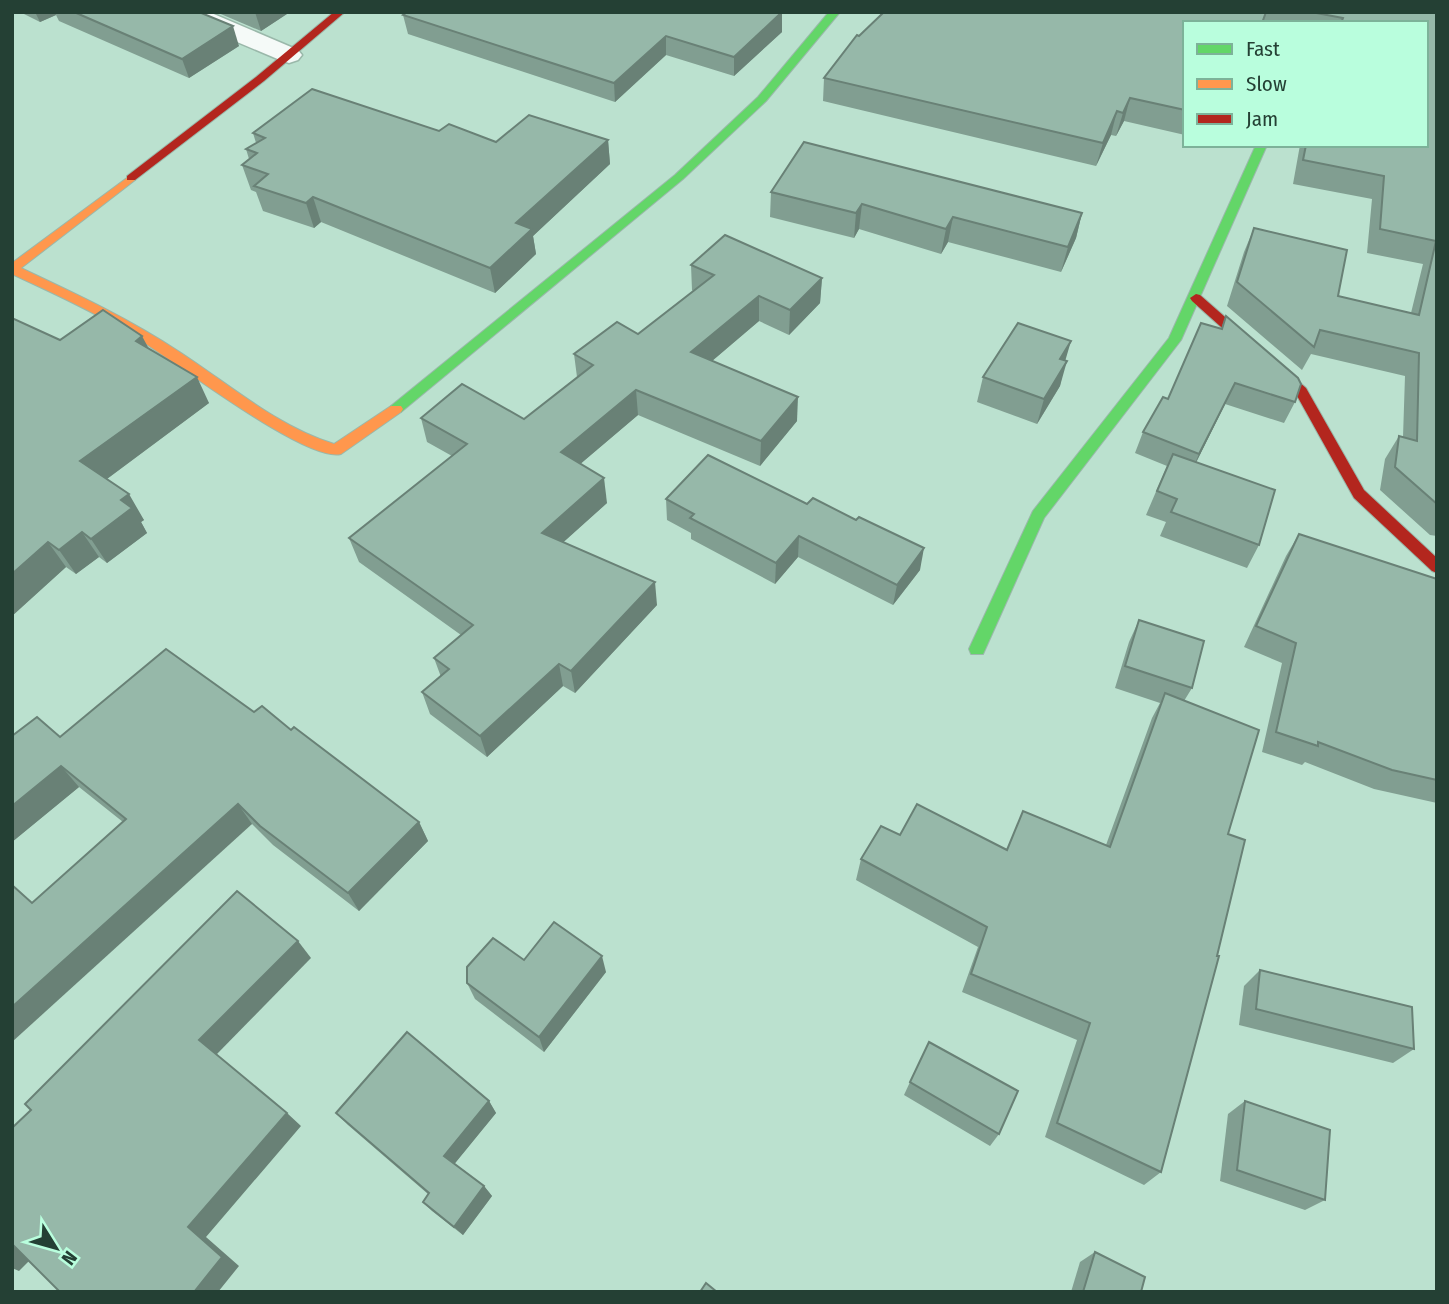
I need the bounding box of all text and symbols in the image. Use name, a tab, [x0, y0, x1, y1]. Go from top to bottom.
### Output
legend	[1183, 21, 1428, 147]
text: Fast	[1246, 36, 1280, 62]
text: Slow	[1246, 71, 1287, 97]
text: Jam	[1246, 106, 1278, 132]
north arrow	[21, 1213, 91, 1283]
text: N	[57, 1246, 82, 1269]

